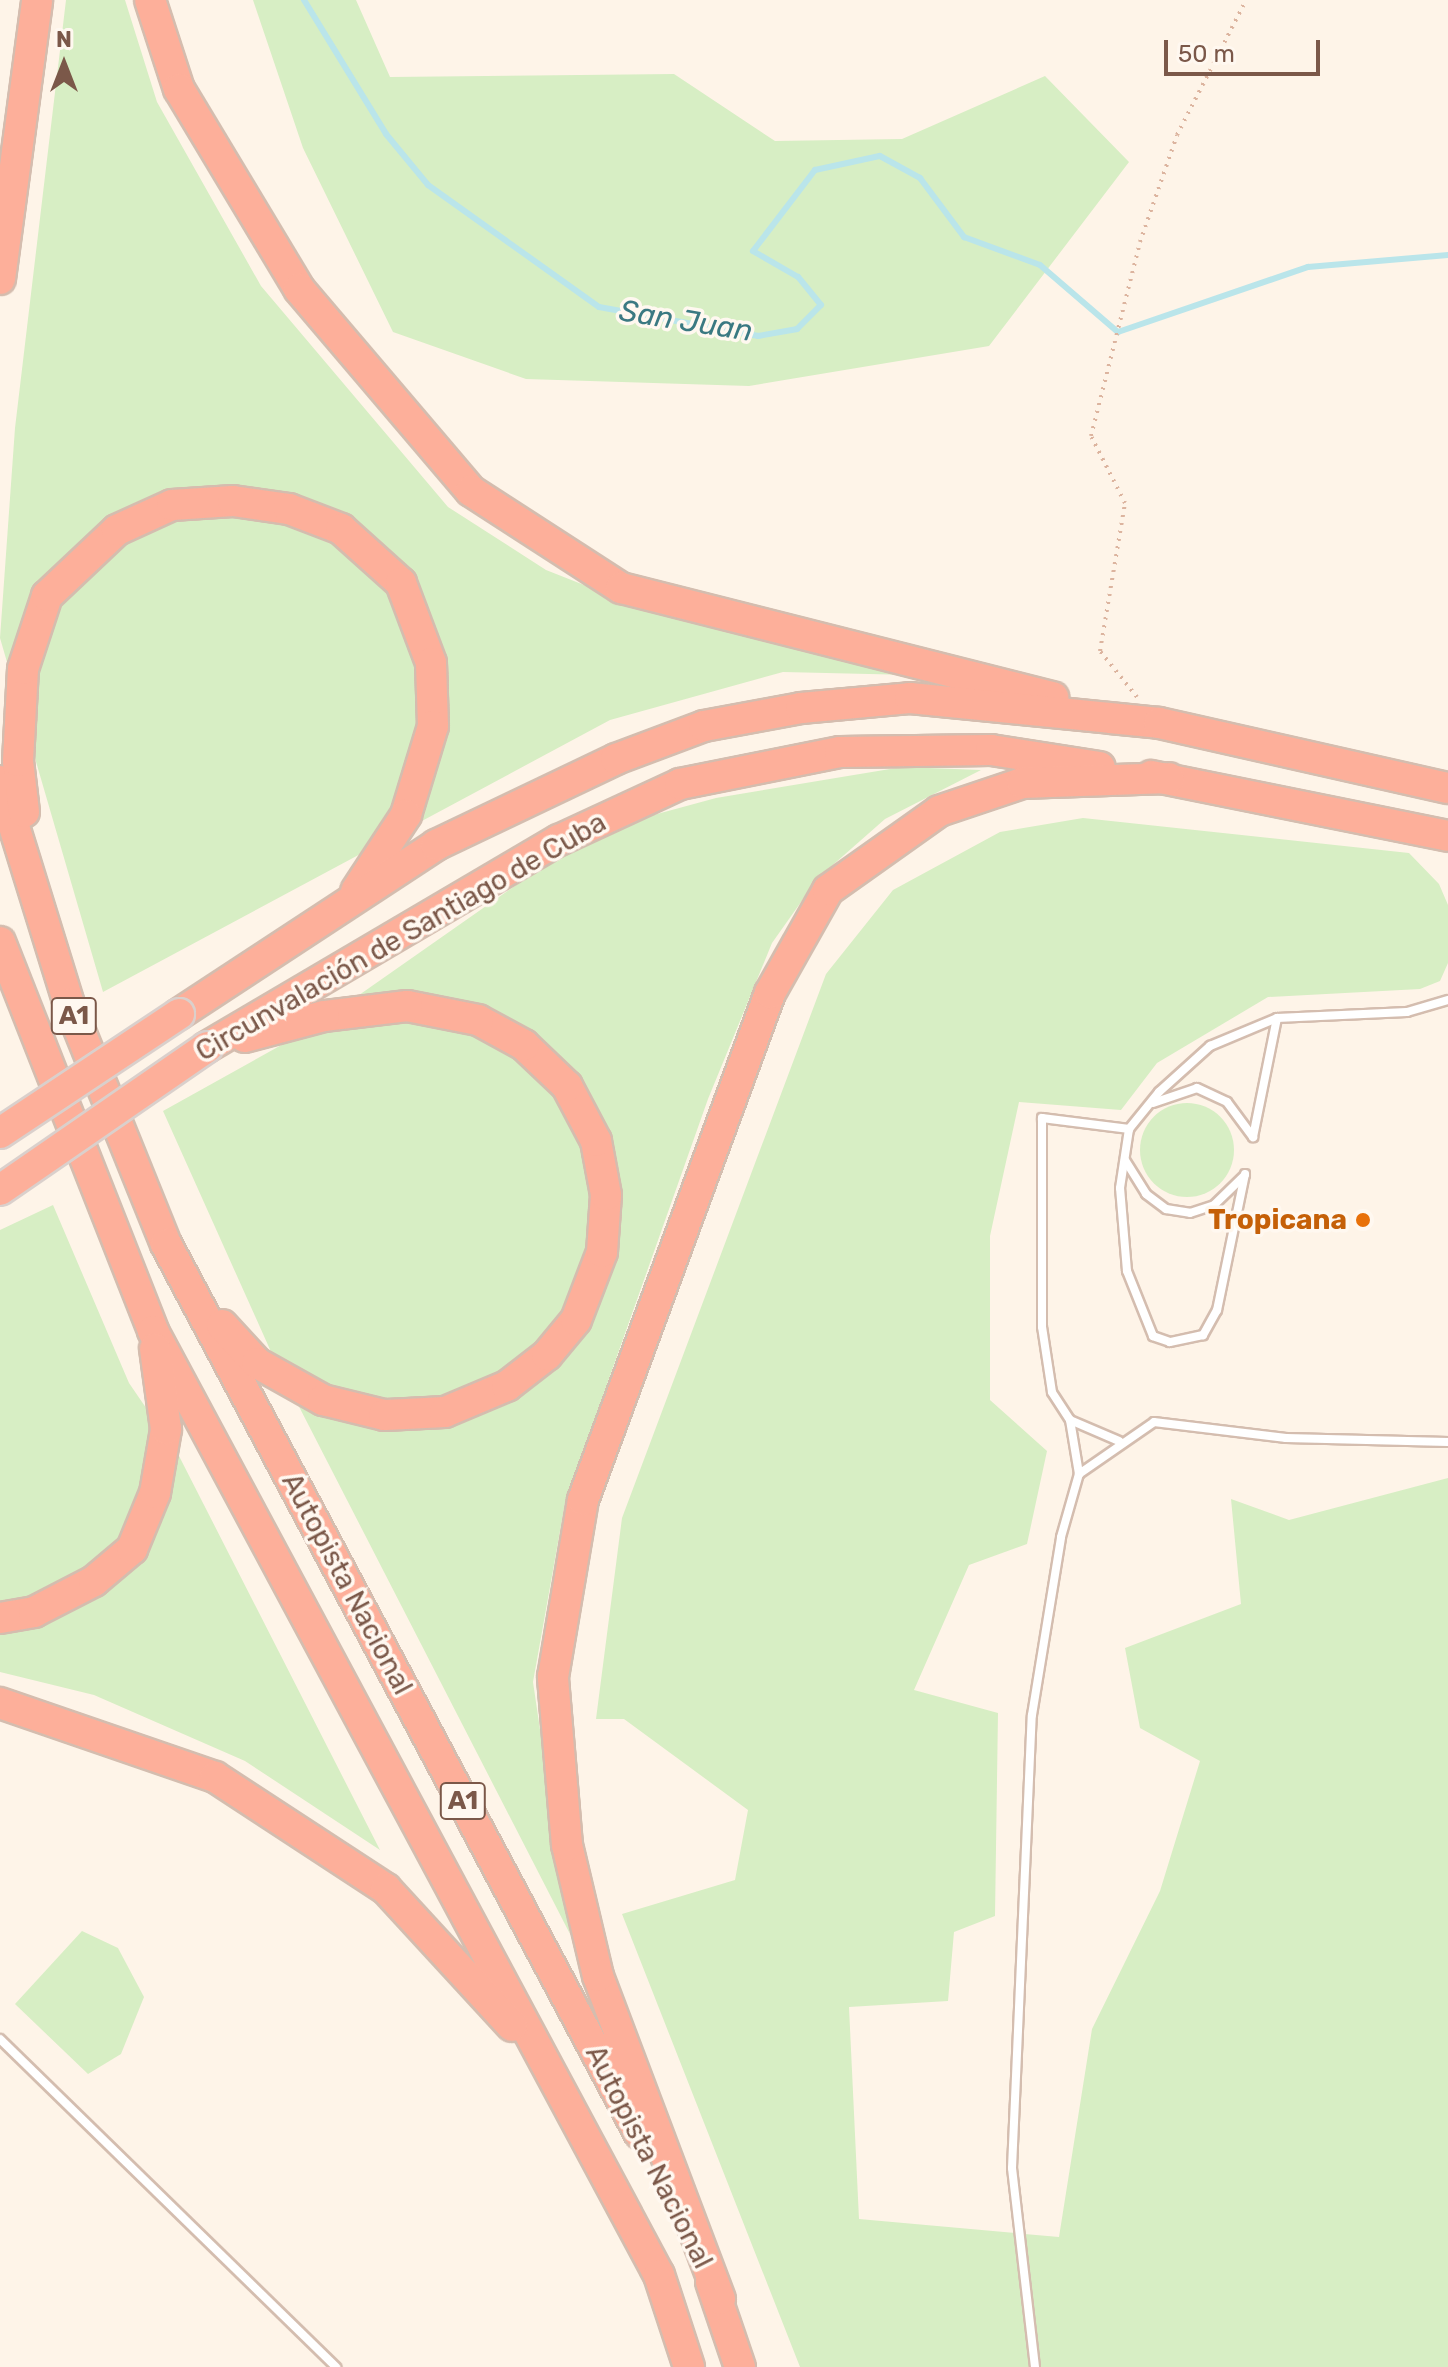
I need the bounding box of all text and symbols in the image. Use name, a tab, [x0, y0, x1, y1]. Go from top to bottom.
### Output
north arrow	[24, 24, 104, 104]
scale bar	[1168, 24, 1324, 74]
text: N	[56, 26, 72, 53]
text: 50 m	[1178, 40, 1235, 68]
water label: San Juan	[617, 293, 755, 349]
street label: Circunvalación de Santiago de Cuba	[190, 805, 612, 1069]
road number: A1	[50, 994, 98, 1038]
place label: Tropicana	[1208, 1203, 1347, 1237]
marker: Tropicana	[1354, 1211, 1372, 1229]
street label: Autopista Nacional	[274, 1468, 420, 1700]
road number: A1	[439, 1779, 487, 1823]
street label: Autopista Nacional	[578, 2040, 720, 2274]

